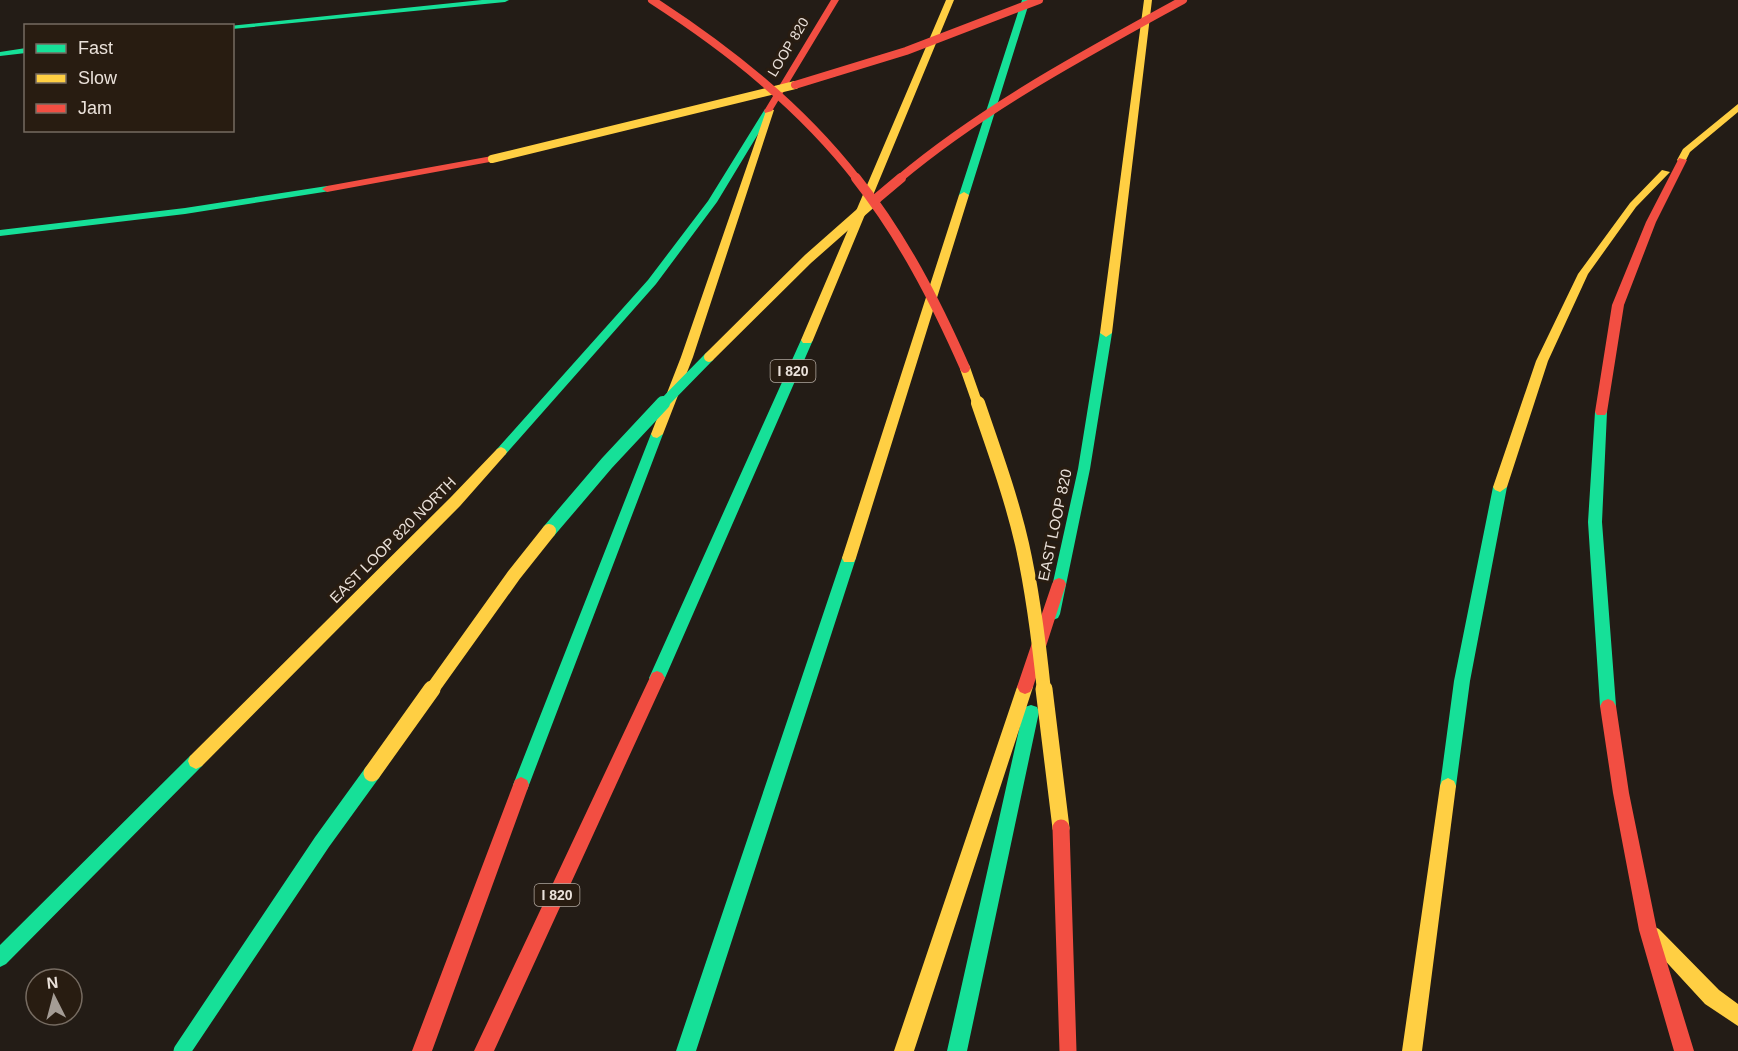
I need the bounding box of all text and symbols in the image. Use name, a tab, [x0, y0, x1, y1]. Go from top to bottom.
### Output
street label: LOOP 820	[764, 14, 812, 79]
legend	[24, 24, 234, 132]
text: Fast	[78, 38, 113, 58]
text: Slow	[78, 68, 118, 88]
text: Jam	[78, 98, 112, 118]
road number: I 820	[770, 360, 816, 382]
street label: EAST LOOP 820	[1034, 468, 1075, 582]
street label: EAST LOOP 820 NORTH	[326, 473, 459, 606]
road number: I 820	[534, 884, 580, 906]
north arrow	[24, 967, 84, 1027]
text: N	[46, 974, 59, 992]

